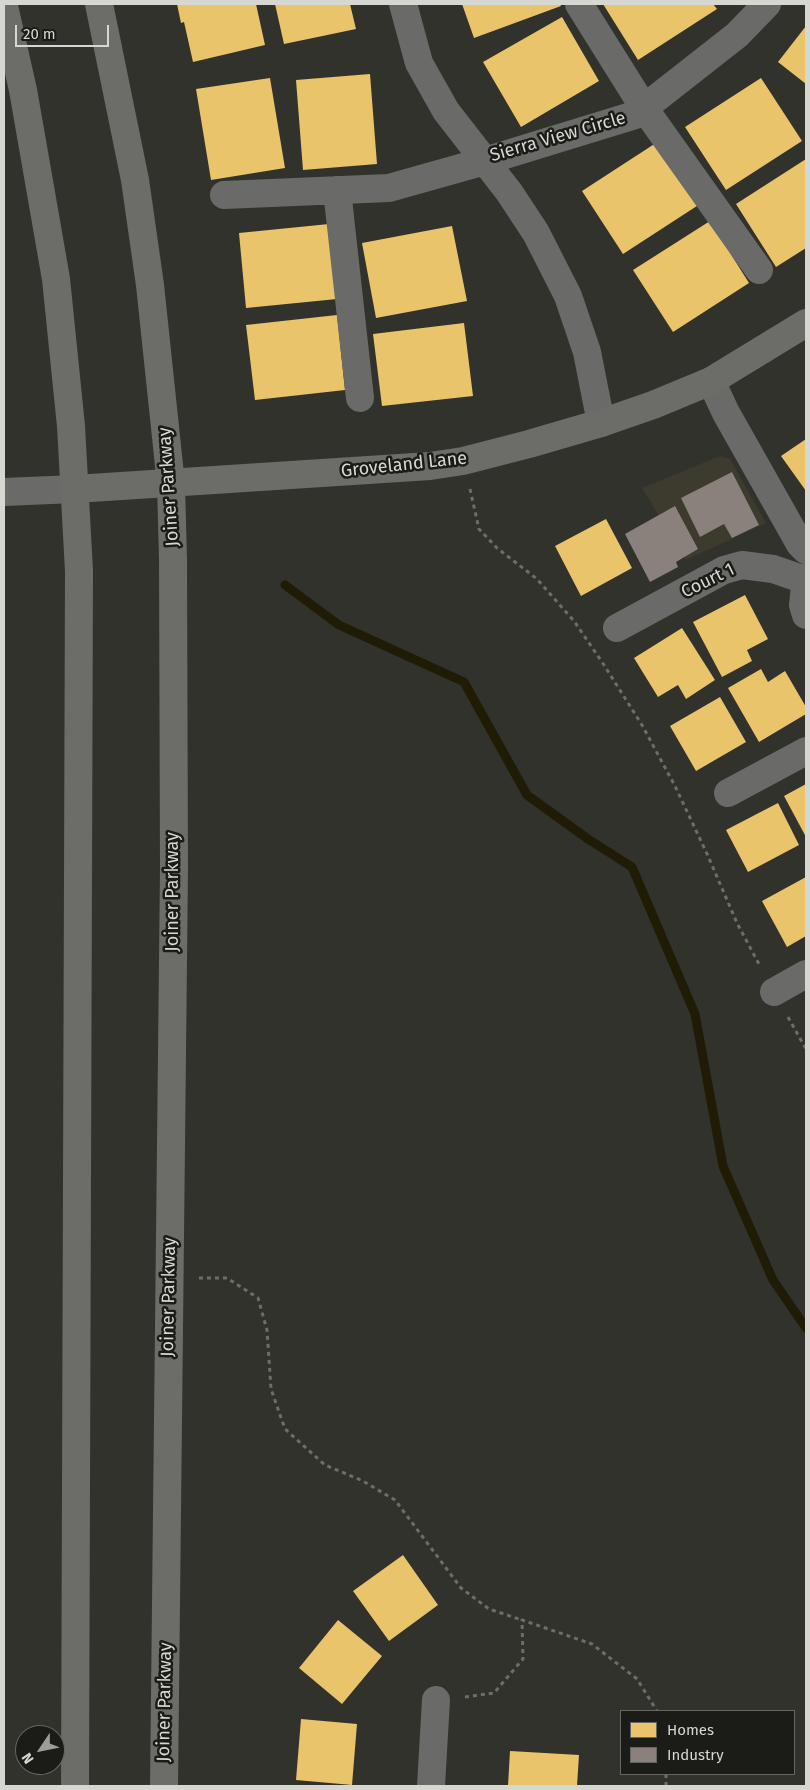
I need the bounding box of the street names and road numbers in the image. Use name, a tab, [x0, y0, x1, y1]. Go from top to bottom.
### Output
street label: Sierra View Circle	[488, 107, 628, 167]
street label: Joiner Parkway	[154, 427, 184, 547]
street label: Groveland Lane	[340, 448, 468, 482]
street label: Court 1	[678, 559, 738, 603]
street label: Joiner Parkway	[162, 832, 184, 952]
street label: Joiner Parkway	[157, 1237, 181, 1357]
street label: Joiner Parkway	[153, 1642, 177, 1762]

